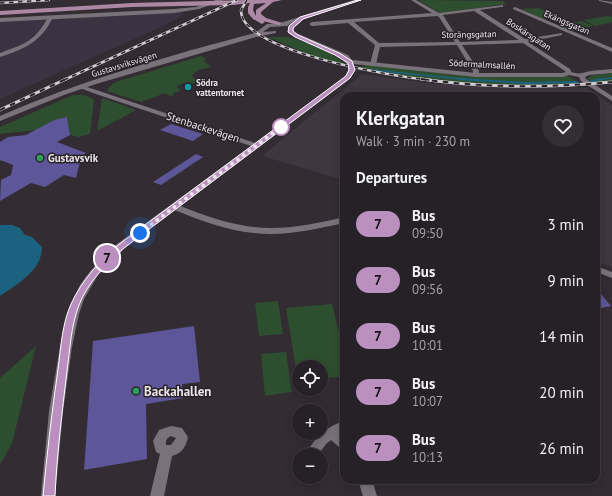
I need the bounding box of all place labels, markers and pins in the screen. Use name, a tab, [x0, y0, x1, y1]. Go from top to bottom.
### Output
place label: Södra vattentornet	[195, 77, 245, 98]
marker: Södra vattentornet	[183, 82, 193, 92]
unlabelled marker	[272, 118, 290, 136]
place label: Gustavsvik	[48, 151, 99, 165]
marker: Gustavsvik	[35, 153, 45, 163]
place label: Backahallen	[144, 383, 211, 400]
marker: Backahallen	[131, 386, 141, 396]

